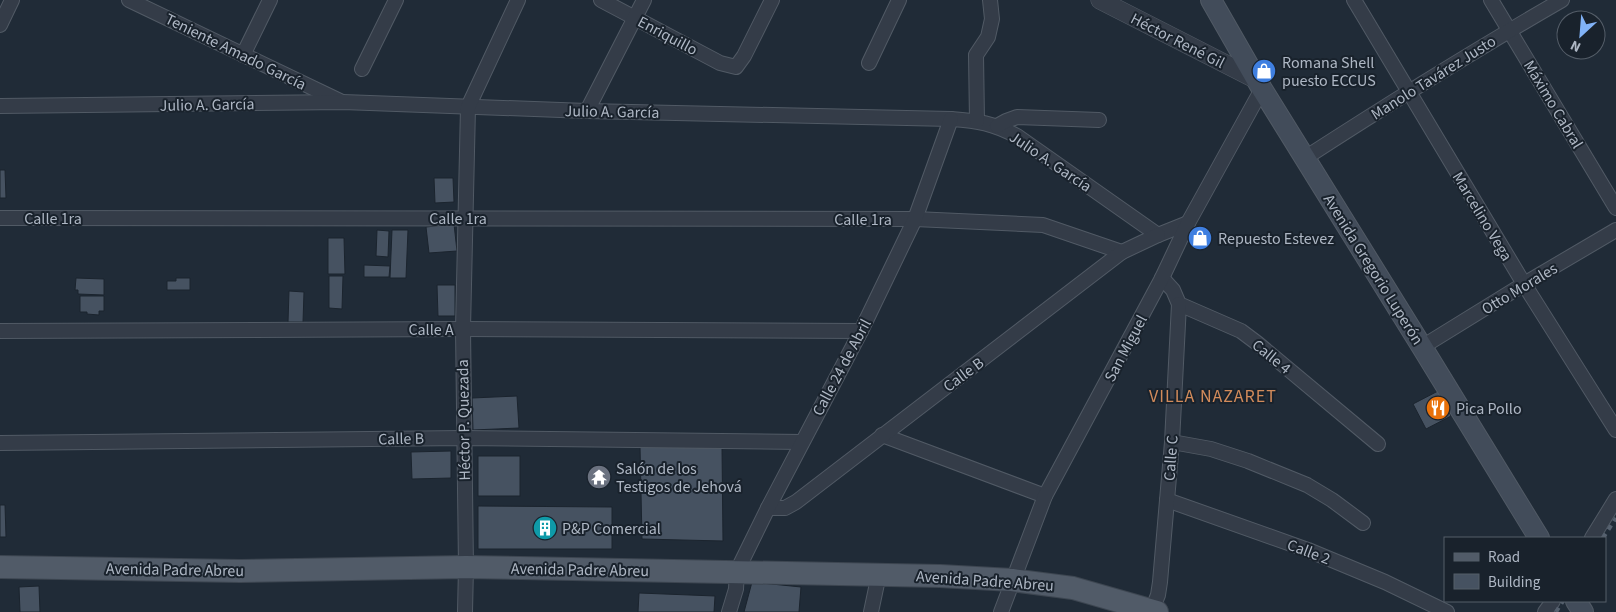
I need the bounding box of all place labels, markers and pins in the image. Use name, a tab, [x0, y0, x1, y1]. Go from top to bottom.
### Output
place label: Romana Shell puesto ECCUS	[1282, 52, 1376, 92]
shop icon: Romana Shell puesto ECCUS	[1251, 58, 1277, 84]
shop icon: Repuesto Estevez	[1187, 225, 1213, 251]
place label: Repuesto Estevez	[1218, 228, 1334, 250]
restaurant icon: Pica Pollo	[1425, 395, 1451, 421]
place label: Pica Pollo	[1456, 398, 1522, 420]
place label: Salón de los Testigos de Jehová	[616, 458, 742, 498]
temple icon: Salón de los Testigos de Jehová	[586, 464, 612, 490]
building icon: P&P Comercial	[532, 515, 558, 541]
place label: P&P Comercial	[562, 518, 661, 540]

